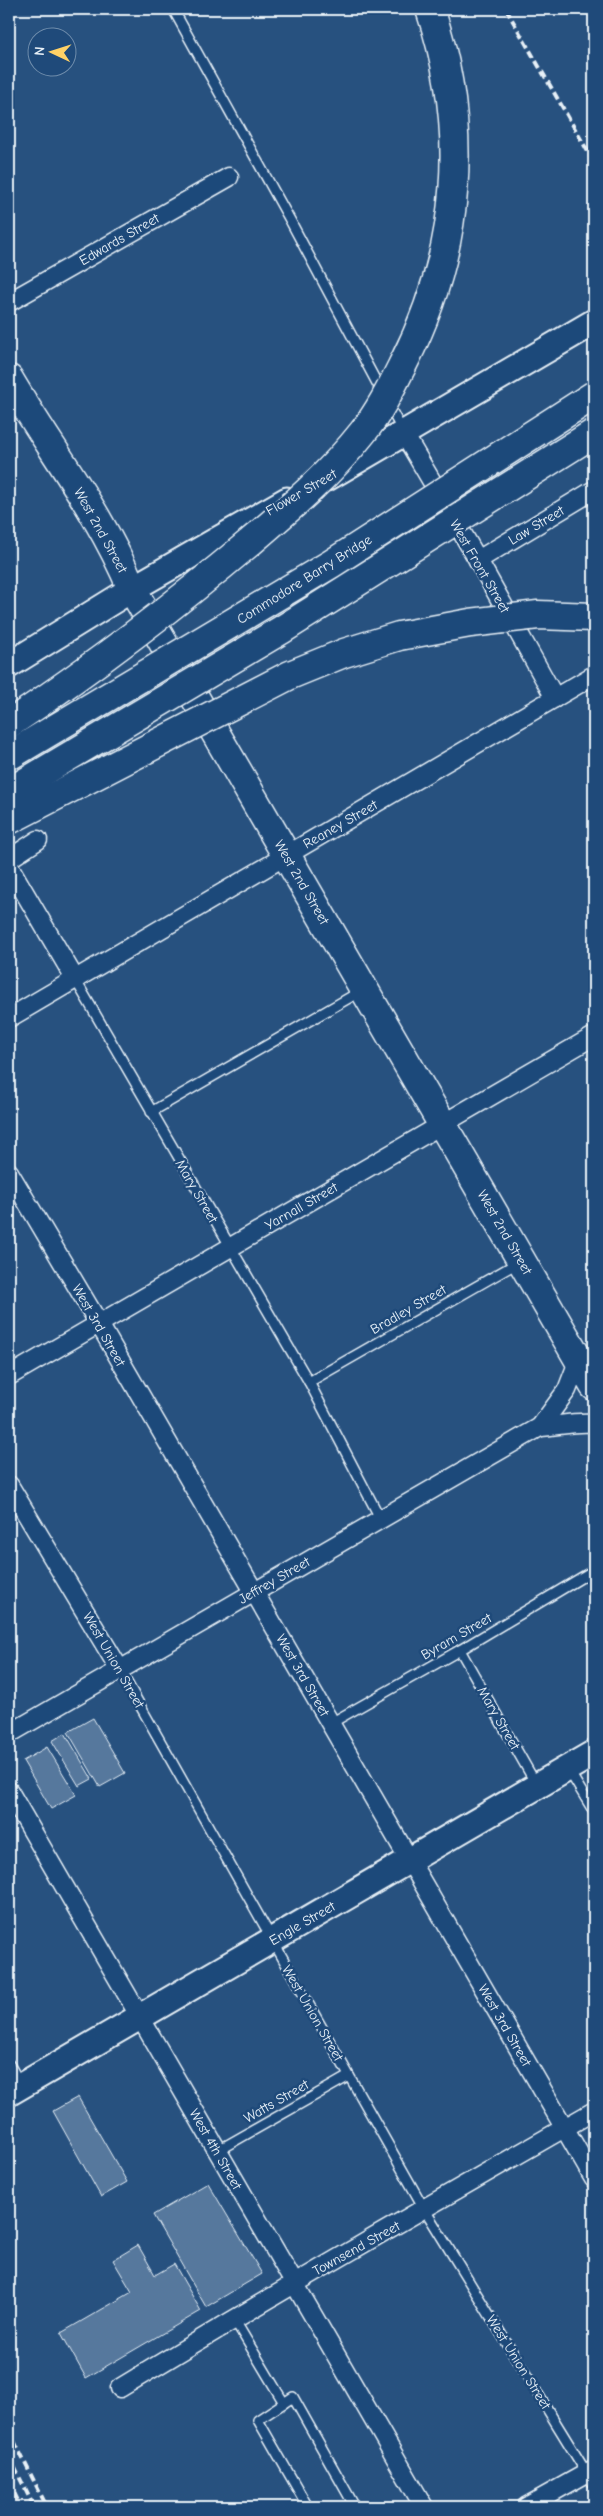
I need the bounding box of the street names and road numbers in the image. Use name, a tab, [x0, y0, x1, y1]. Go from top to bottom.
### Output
street label: Edwards Street	[76, 209, 163, 269]
street label: Flower Street	[263, 465, 341, 520]
street label: West 2nd Street	[70, 485, 131, 577]
street label: Law Street	[505, 502, 568, 549]
street label: West Front Street	[446, 517, 514, 617]
street label: Commodore Barry Bridge	[234, 531, 375, 628]
street label: Reaney Street	[300, 796, 381, 853]
street label: West 2nd Street	[270, 837, 333, 928]
street label: Mary Street	[172, 1156, 222, 1227]
street label: Yarnall Street	[262, 1178, 341, 1234]
street label: West 2nd Street	[473, 1187, 536, 1278]
street label: Bradley Street	[367, 1280, 450, 1338]
street label: West 3rd Street	[68, 1281, 129, 1370]
street label: Jeffrey Street	[236, 1553, 314, 1608]
street label: West Union Street	[79, 1609, 148, 1712]
street label: Byram Street	[418, 1609, 495, 1663]
street label: West 3rd Street	[272, 1631, 333, 1720]
street label: Mary Street	[474, 1683, 524, 1754]
street label: Engle Street	[266, 1897, 339, 1949]
street label: West Union Street	[278, 1962, 347, 2065]
street label: West 3rd Street	[474, 1981, 535, 2070]
street label: Watts Street	[241, 2076, 313, 2127]
street label: West 4th Street	[186, 2106, 246, 2194]
street label: Townsend Street	[310, 2217, 404, 2279]
street label: West Union Street	[483, 2312, 555, 2413]

